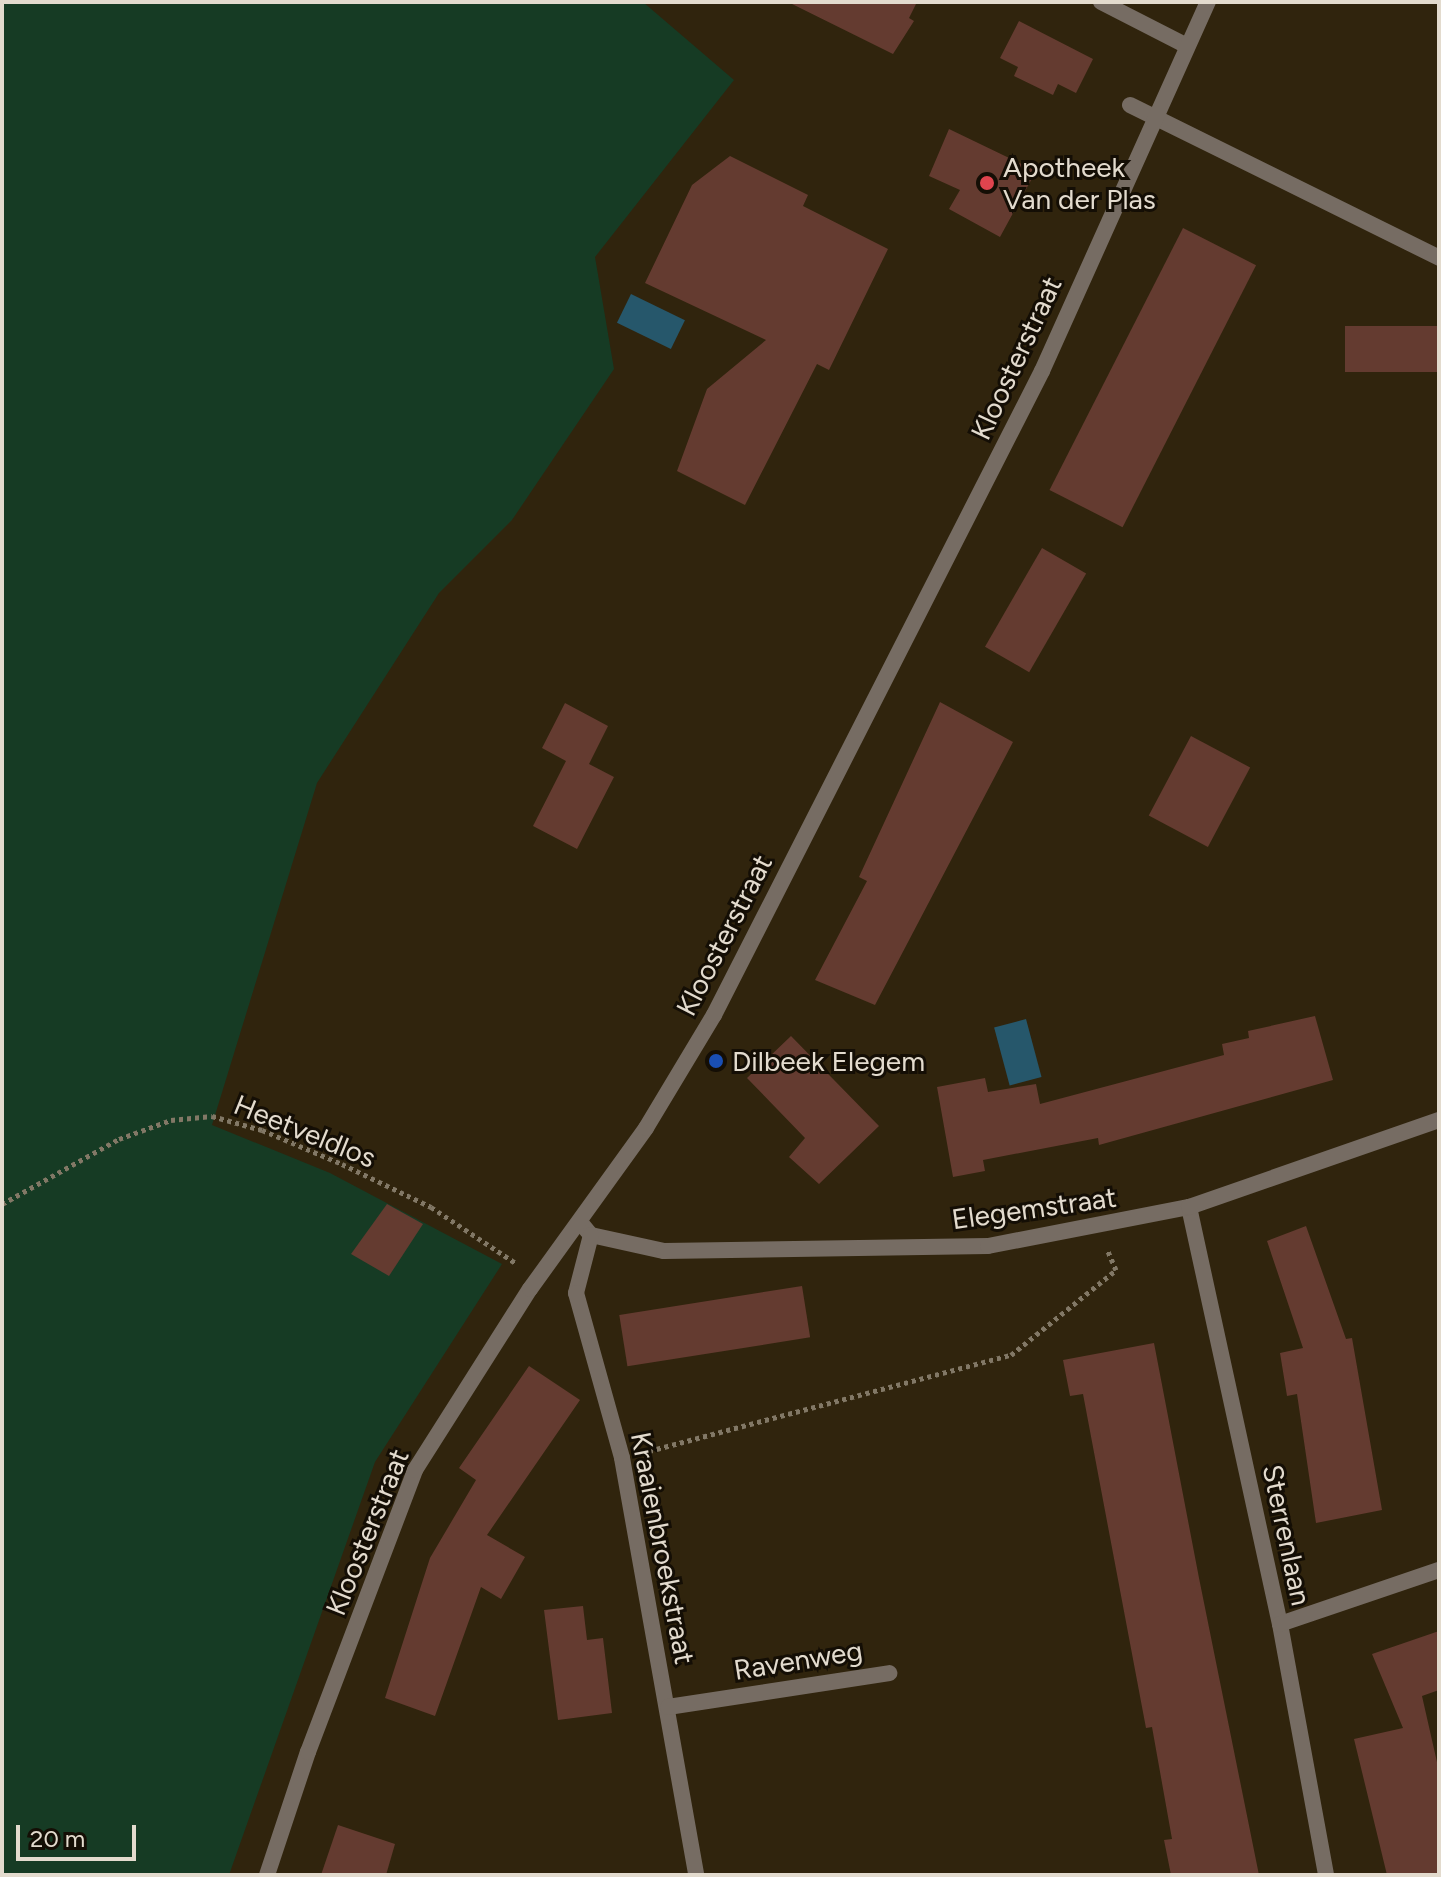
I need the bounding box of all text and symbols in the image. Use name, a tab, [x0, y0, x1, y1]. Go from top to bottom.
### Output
place label: Apotheek Van der Plas	[1003, 150, 1156, 216]
marker: Apotheek Van der Plas	[978, 174, 996, 192]
street label: Kloosterstraat	[964, 271, 1068, 445]
street label: Kloosterstraat	[669, 849, 779, 1021]
place label: Dilbeek Elegem	[732, 1044, 925, 1078]
marker: Dilbeek Elegem	[707, 1052, 725, 1070]
street label: Heetveldlos	[229, 1087, 381, 1175]
street label: Elegemstraat	[950, 1180, 1118, 1236]
street label: Kraaienbroekstraat	[624, 1429, 702, 1667]
street label: Kloosterstraat	[318, 1444, 416, 1620]
street label: Sterrenlaan	[1256, 1461, 1318, 1609]
street label: Ravenweg	[731, 1633, 865, 1687]
scale bar	[20, 1809, 140, 1859]
text: 20 m	[30, 1824, 85, 1853]

